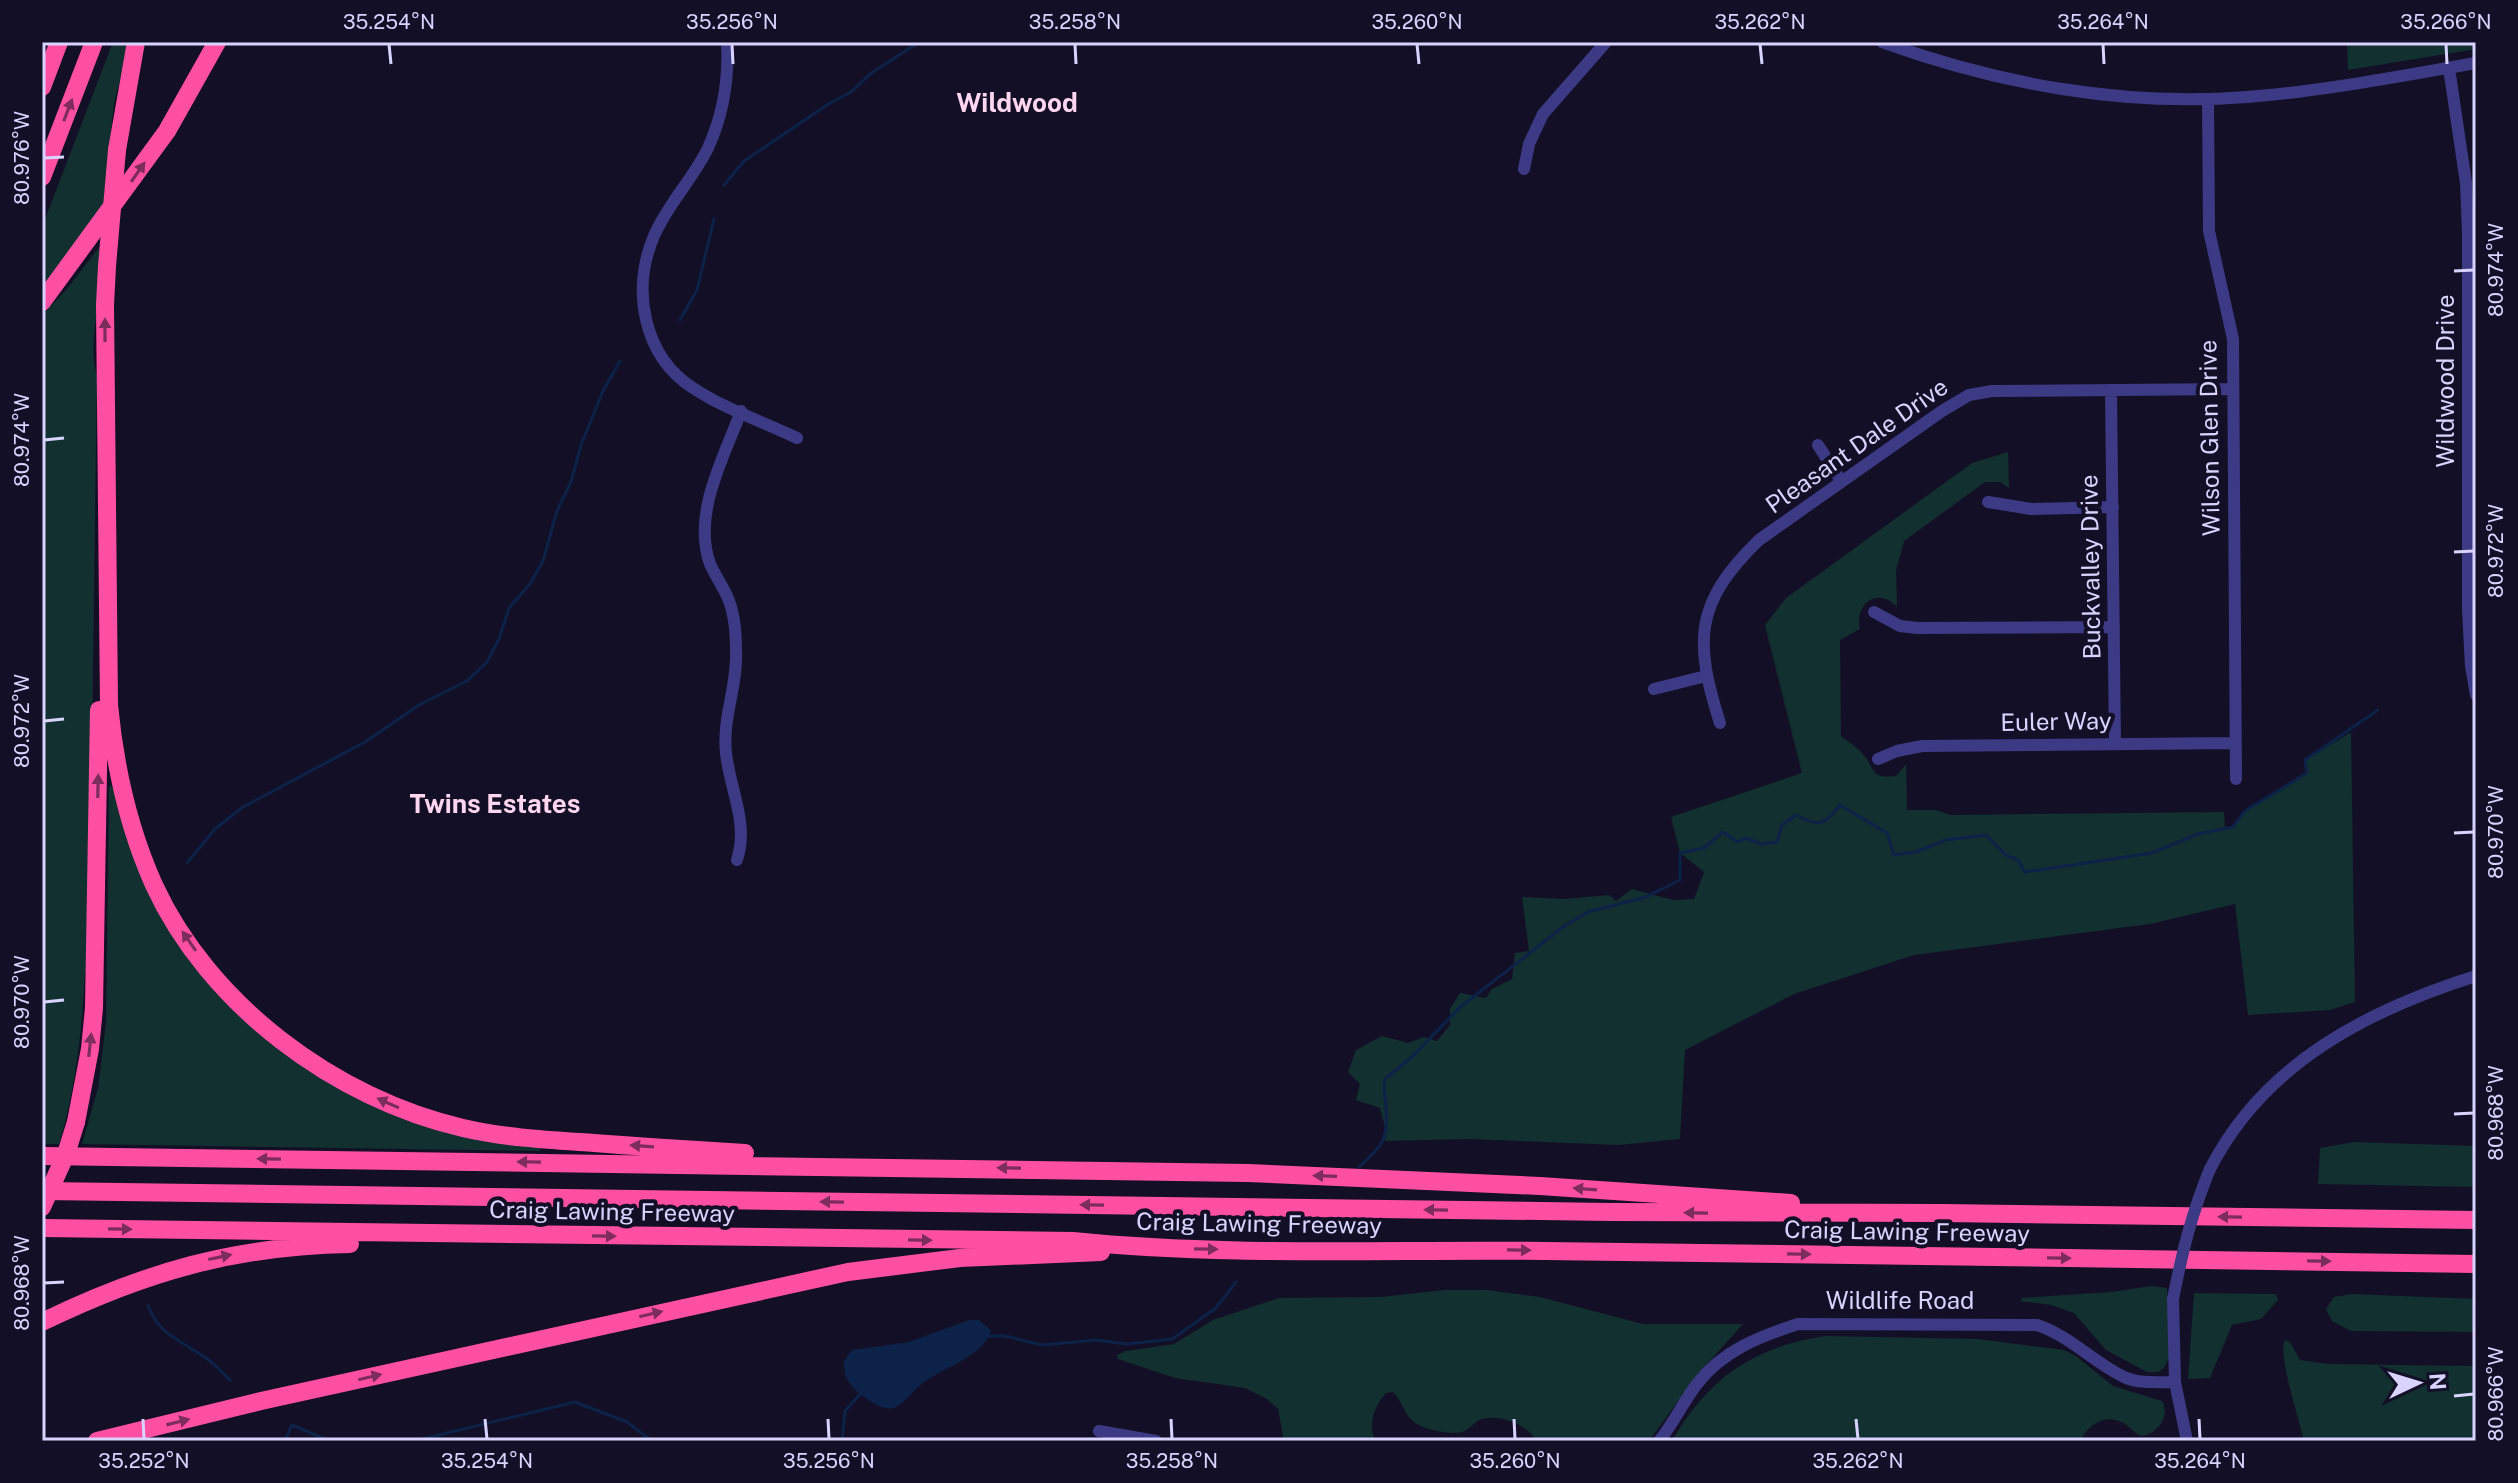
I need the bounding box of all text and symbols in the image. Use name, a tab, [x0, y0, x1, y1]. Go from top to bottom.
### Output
text: 35.254°N	[343, 10, 435, 34]
text: 35.256°N	[686, 10, 778, 34]
text: 35.258°N	[1029, 10, 1121, 34]
text: 35.260°N	[1371, 10, 1463, 34]
text: 35.262°N	[1715, 10, 1805, 34]
text: 35.264°N	[2057, 10, 2149, 34]
text: 35.266°N	[2400, 10, 2492, 34]
district label: Wildwood	[956, 87, 1078, 118]
one-way arrow	[62, 98, 75, 122]
text: 80.976°W	[10, 111, 34, 205]
one-way arrow	[130, 161, 146, 183]
text: 80.974°W	[2484, 223, 2508, 317]
street label: Wildwood Drive	[2431, 294, 2459, 468]
one-way arrow	[99, 317, 111, 342]
street label: Wilson Glen Drive	[2193, 340, 2225, 536]
street label: Pleasant Dale Drive	[1760, 372, 1953, 519]
text: 80.974°W	[10, 393, 34, 487]
street label: Buckvalley Drive	[2074, 474, 2106, 660]
text: 80.972°W	[2484, 504, 2508, 598]
text: 80.972°W	[10, 674, 34, 768]
street label: Euler Way	[2000, 706, 2112, 736]
one-way arrow	[91, 773, 104, 798]
text: 80.970°W	[2484, 785, 2508, 879]
district label: Twins Estates	[410, 788, 580, 819]
one-way arrow	[182, 931, 197, 952]
text: 80.970°W	[10, 955, 34, 1049]
one-way arrow	[84, 1033, 97, 1058]
text: 80.968°W	[2484, 1065, 2508, 1161]
one-way arrow	[376, 1096, 399, 1110]
one-way arrow	[629, 1139, 654, 1152]
one-way arrow	[256, 1152, 281, 1165]
one-way arrow	[516, 1156, 541, 1168]
one-way arrow	[996, 1162, 1021, 1174]
one-way arrow	[1312, 1169, 1337, 1182]
one-way arrow	[1572, 1182, 1597, 1195]
street label: Craig Lawing Freeway	[489, 1195, 735, 1227]
one-way arrow	[819, 1195, 844, 1208]
one-way arrow	[1079, 1199, 1104, 1211]
one-way arrow	[1423, 1204, 1448, 1216]
street label: Craig Lawing Freeway	[1136, 1207, 1382, 1239]
one-way arrow	[1683, 1207, 1708, 1219]
one-way arrow	[2217, 1211, 2242, 1223]
street label: Craig Lawing Freeway	[1784, 1215, 2030, 1247]
one-way arrow	[108, 1223, 133, 1235]
one-way arrow	[592, 1230, 617, 1243]
one-way arrow	[908, 1234, 933, 1246]
text: 80.968°W	[10, 1235, 34, 1331]
one-way arrow	[1194, 1243, 1219, 1255]
one-way arrow	[1507, 1244, 1532, 1257]
one-way arrow	[1787, 1248, 1812, 1260]
one-way arrow	[208, 1250, 233, 1263]
one-way arrow	[2047, 1252, 2072, 1264]
one-way arrow	[2307, 1255, 2332, 1268]
street label: Wildlife Road	[1826, 1286, 1974, 1314]
one-way arrow	[639, 1307, 664, 1320]
north arrow	[2378, 1343, 2458, 1423]
text: 80.966°W	[2484, 1346, 2508, 1442]
one-way arrow	[358, 1370, 383, 1383]
text: N	[2424, 1372, 2452, 1391]
one-way arrow	[165, 1415, 190, 1427]
text: 35.252°N	[98, 1449, 190, 1473]
text: 35.254°N	[441, 1449, 533, 1473]
text: 35.256°N	[783, 1449, 875, 1473]
text: 35.258°N	[1126, 1449, 1218, 1473]
text: 35.260°N	[1469, 1449, 1561, 1473]
text: 35.262°N	[1813, 1449, 1903, 1473]
text: 35.264°N	[2154, 1449, 2246, 1473]

